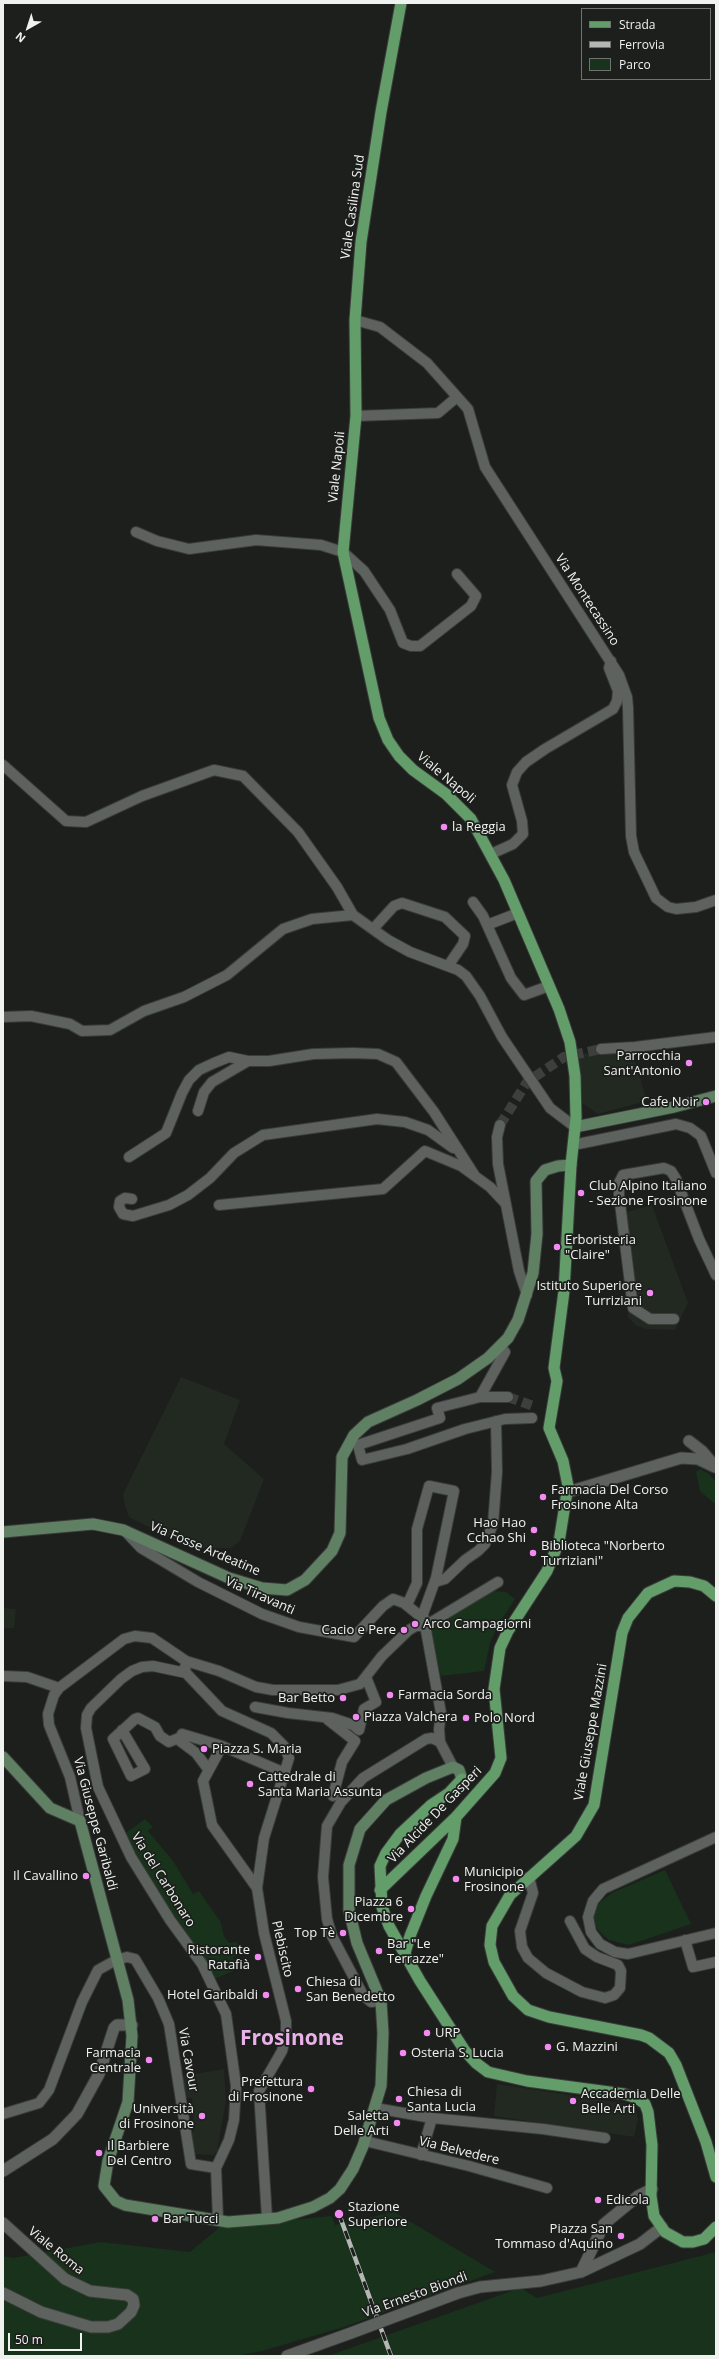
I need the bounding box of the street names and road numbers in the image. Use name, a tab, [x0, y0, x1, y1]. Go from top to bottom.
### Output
street label: Viale Casilina Sud	[338, 154, 368, 260]
street label: Viale Napoli	[326, 431, 348, 503]
street label: Via Montecassino	[552, 551, 622, 649]
street label: Viale Napoli	[414, 749, 478, 807]
street label: Via Fosse Ardeatine	[147, 1519, 263, 1579]
street label: Via Tiravanti	[223, 1574, 297, 1618]
street label: Viale Giuseppe Mazzini	[571, 1662, 611, 1802]
street label: Via Giuseppe Garibaldi	[70, 1756, 120, 1892]
street label: Via Alcide De Gasperi	[385, 1764, 485, 1866]
street label: Via del Carbonaro	[128, 1830, 198, 1930]
street label: Plebiscito	[268, 1919, 296, 1979]
street label: Via Cavour	[175, 2027, 201, 2093]
street label: Via Belvedere	[417, 2133, 501, 2169]
street label: Viale Roma	[25, 2224, 87, 2278]
street label: Via Ernesto Biondi	[361, 2269, 469, 2321]

